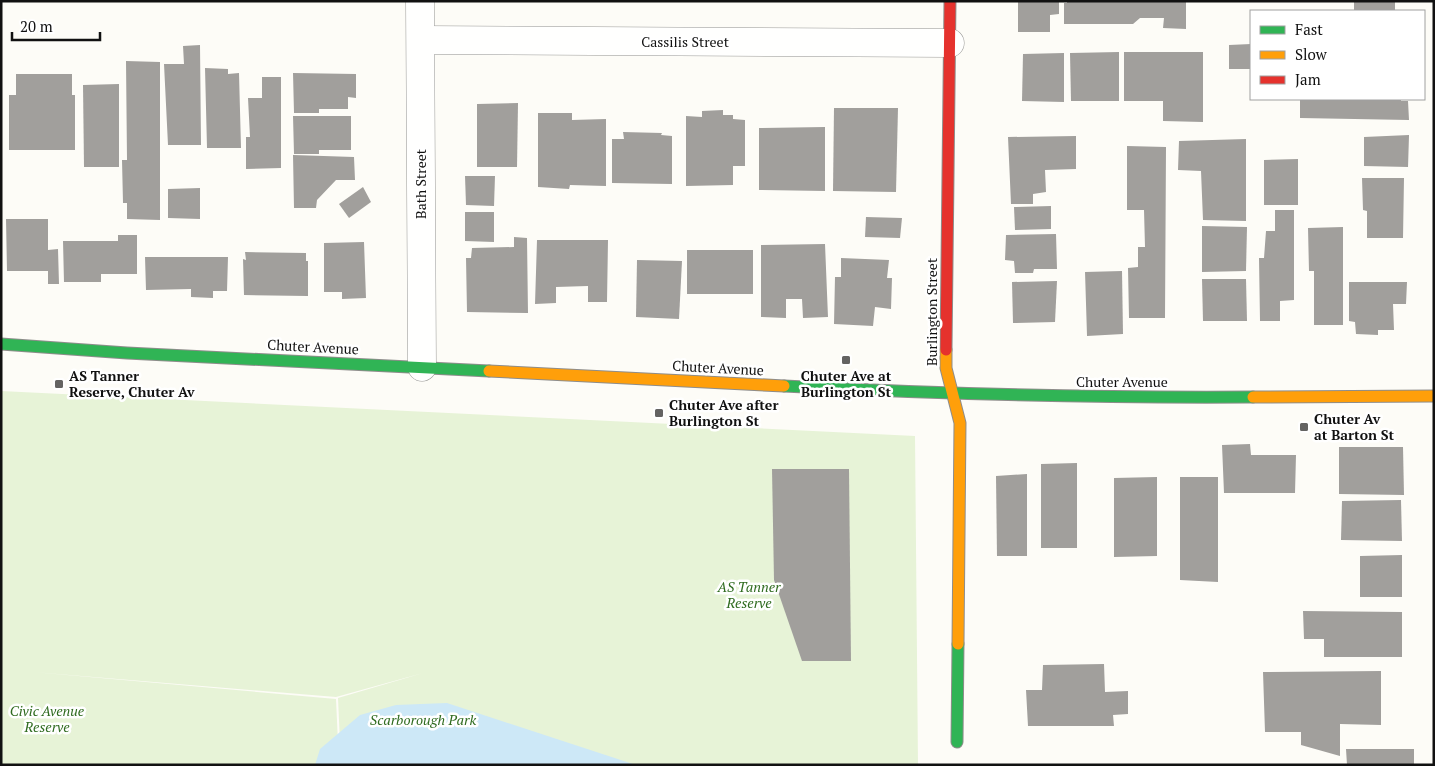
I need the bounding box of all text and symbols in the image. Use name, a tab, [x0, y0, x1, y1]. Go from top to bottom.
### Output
scale bar	[12, 10, 100, 42]
legend	[1250, 10, 1425, 100]
text: 20 m	[20, 16, 53, 36]
text: Fast	[1295, 19, 1323, 39]
street label: Cassilis Street	[641, 32, 730, 51]
text: Slow	[1295, 44, 1328, 64]
text: Jam	[1295, 69, 1321, 89]
street label: Bath Street	[411, 148, 430, 219]
street label: Burlington Street	[922, 257, 941, 366]
street label: Chuter Avenue	[267, 335, 359, 358]
marker: Chuter Ave at Burlington St	[840, 354, 852, 366]
street label: Chuter Avenue	[672, 356, 764, 379]
place label: AS Tanner Reserve, Chuter Av	[69, 366, 195, 401]
place label: Chuter Ave at Burlington St	[801, 366, 892, 401]
street label: Chuter Avenue	[1076, 372, 1168, 391]
marker: AS Tanner Reserve, Chuter Av	[53, 378, 65, 390]
place label: Chuter Ave after Burlington St	[669, 395, 778, 430]
marker: Chuter Ave after Burlington St	[653, 407, 665, 419]
place label: Chuter Av at Barton St	[1314, 409, 1395, 444]
marker: Chuter Av at Barton St	[1298, 421, 1310, 433]
park label: AS Tanner Reserve	[717, 577, 781, 612]
park label: Civic Avenue Reserve	[10, 701, 85, 736]
park label: Scarborough Park	[370, 710, 476, 729]

